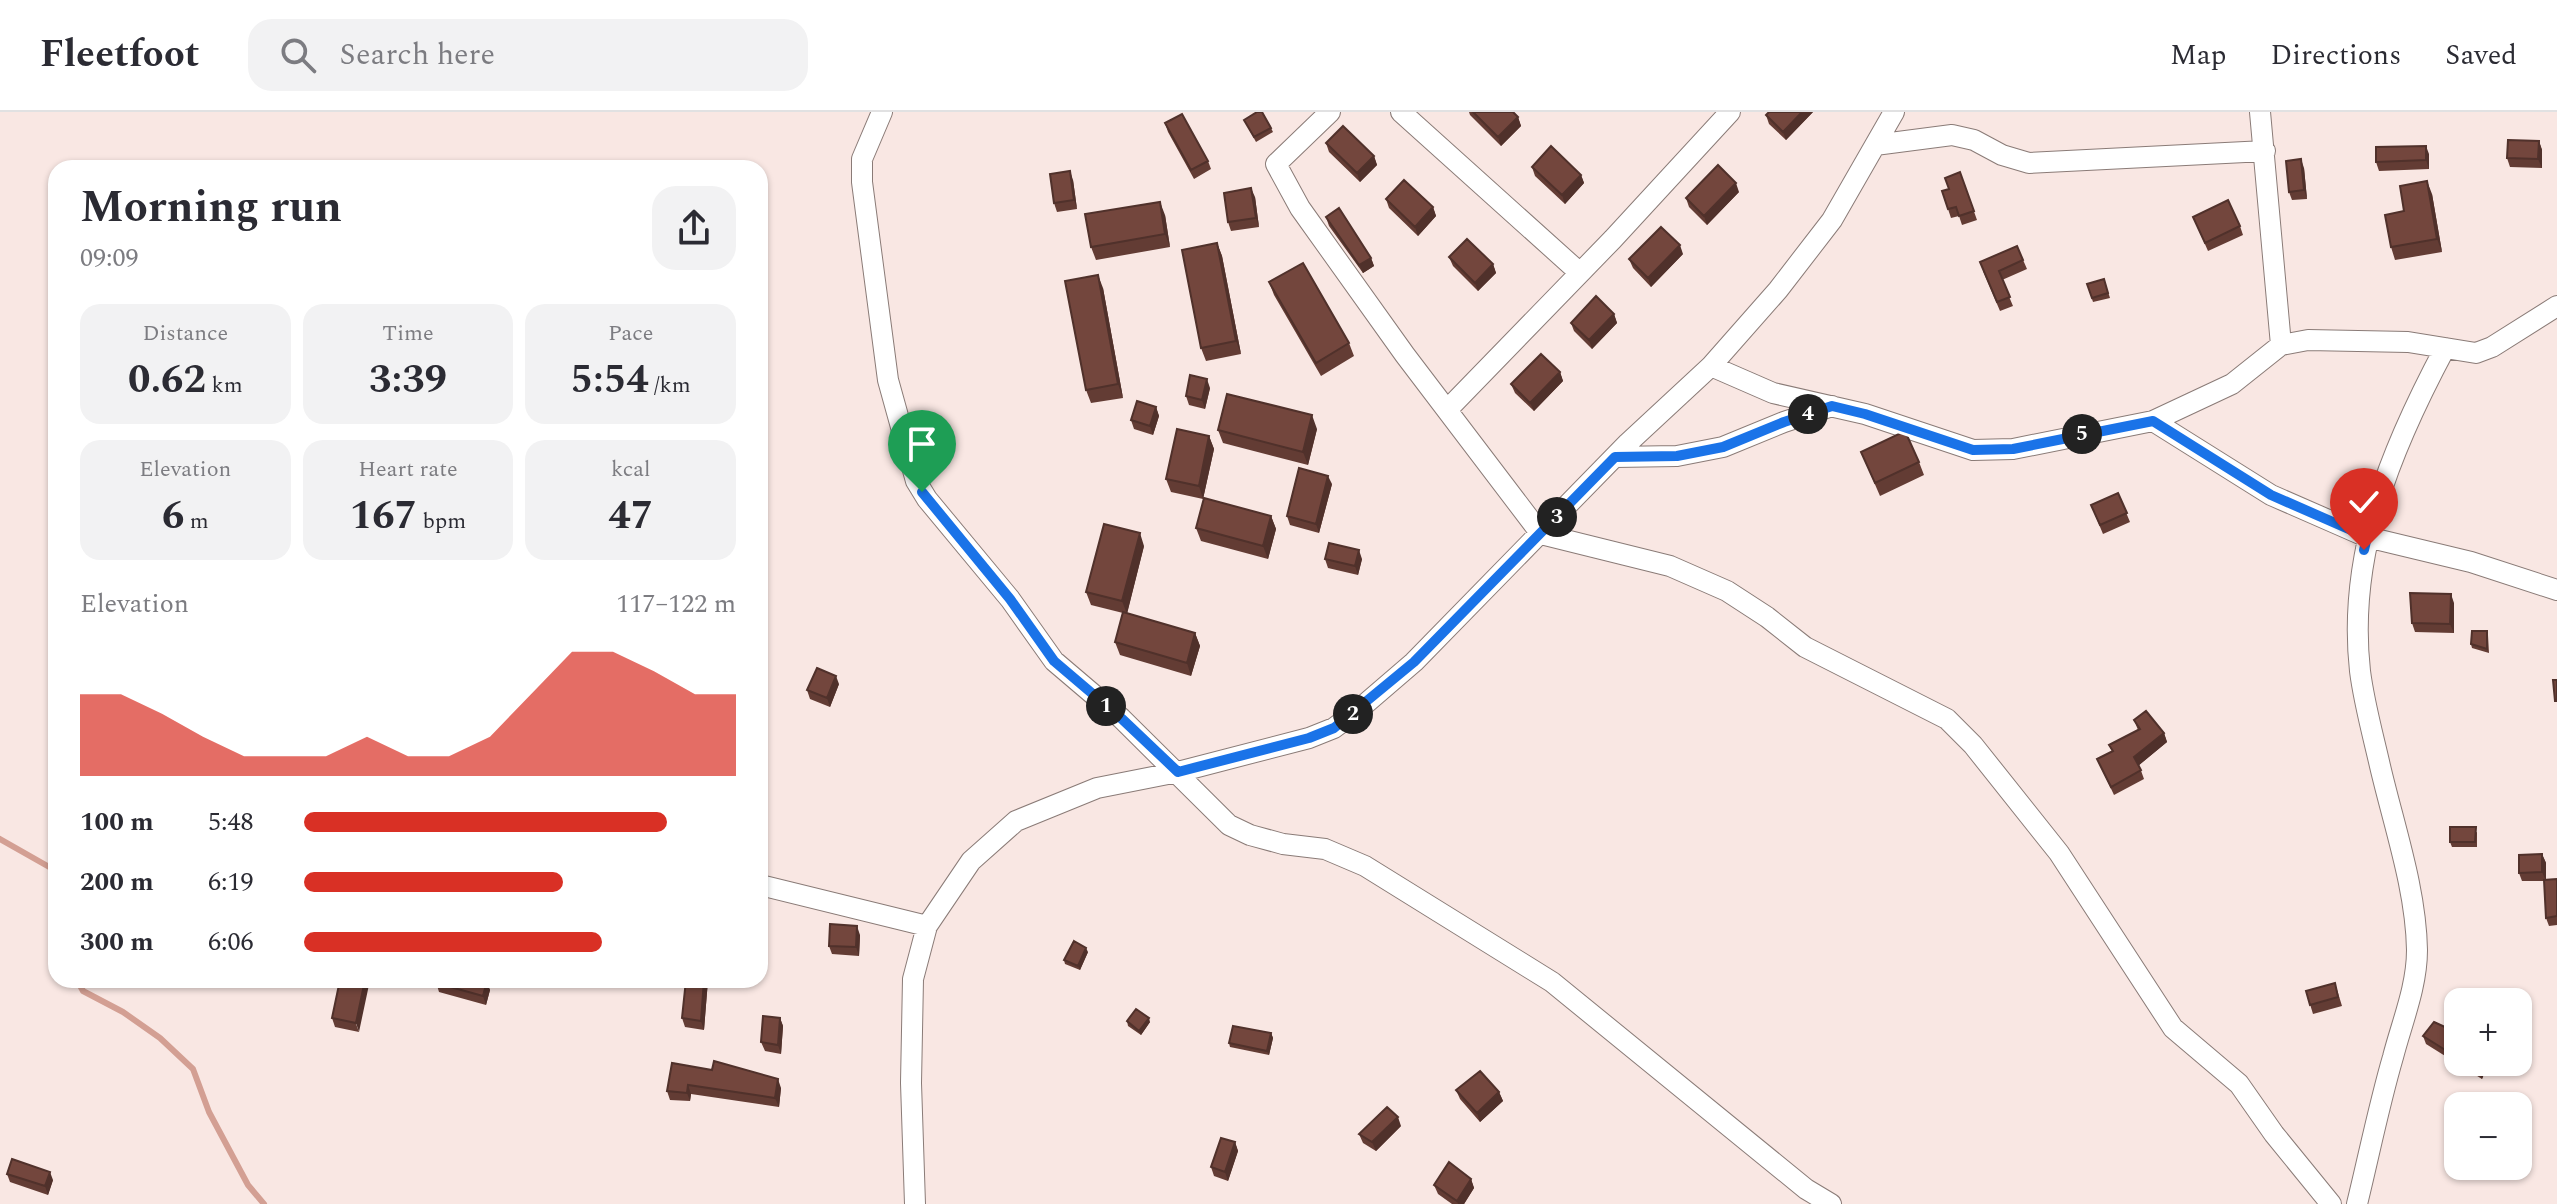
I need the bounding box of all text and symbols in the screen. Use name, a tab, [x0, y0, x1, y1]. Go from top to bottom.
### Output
search box	[248, 19, 808, 91]
text: Fleetfoot	[40, 26, 200, 84]
text: Search here	[340, 32, 495, 78]
icon: search	[276, 33, 320, 77]
text: Map	[2170, 34, 2227, 77]
text: Directions	[2271, 34, 2401, 77]
text: Saved	[2445, 34, 2517, 77]
text: Morning run	[80, 174, 342, 241]
button: share	[652, 186, 736, 270]
text: 09:09	[80, 238, 139, 278]
text: Distance	[142, 317, 228, 350]
text: Time	[382, 317, 434, 350]
text: Pace	[608, 317, 653, 350]
text: 0.62	[128, 350, 206, 411]
text: 3:39	[369, 350, 447, 411]
text: 5:54	[571, 350, 649, 411]
text: km	[206, 369, 243, 402]
text: /km	[649, 369, 691, 402]
pin: 4	[1788, 394, 1828, 434]
text: 4	[1802, 397, 1814, 430]
pin	[888, 410, 956, 492]
pin: 5	[2062, 414, 2102, 454]
text: 5	[2076, 417, 2088, 450]
icon: arrive	[900, 422, 944, 466]
text: Elevation	[139, 453, 231, 486]
text: Heart rate	[358, 453, 458, 486]
text: kcal	[611, 453, 650, 486]
pin	[2330, 468, 2398, 550]
icon: check	[2342, 480, 2386, 524]
text: 6	[162, 486, 184, 547]
text: 167	[350, 486, 417, 547]
text: 47	[608, 486, 653, 547]
pin: 3	[1537, 497, 1577, 537]
text: 3	[1551, 500, 1563, 533]
text: m	[184, 505, 209, 538]
text: bpm	[417, 505, 466, 538]
text: Elevation	[80, 584, 189, 624]
text: 117–122 m	[616, 584, 736, 624]
pin: 1	[1086, 686, 1126, 726]
text: 1	[1100, 689, 1112, 722]
pin: 2	[1333, 694, 1373, 734]
text: 2	[1347, 697, 1359, 730]
text: 100 m	[80, 802, 154, 842]
text: 5:48	[208, 802, 254, 842]
text: 200 m	[80, 862, 154, 902]
text: 6:19	[208, 862, 254, 902]
text: 300 m	[80, 922, 154, 962]
text: 6:06	[208, 922, 254, 962]
map controls	[2444, 988, 2532, 1180]
button: +	[2444, 988, 2532, 1076]
button: −	[2444, 1092, 2532, 1180]

